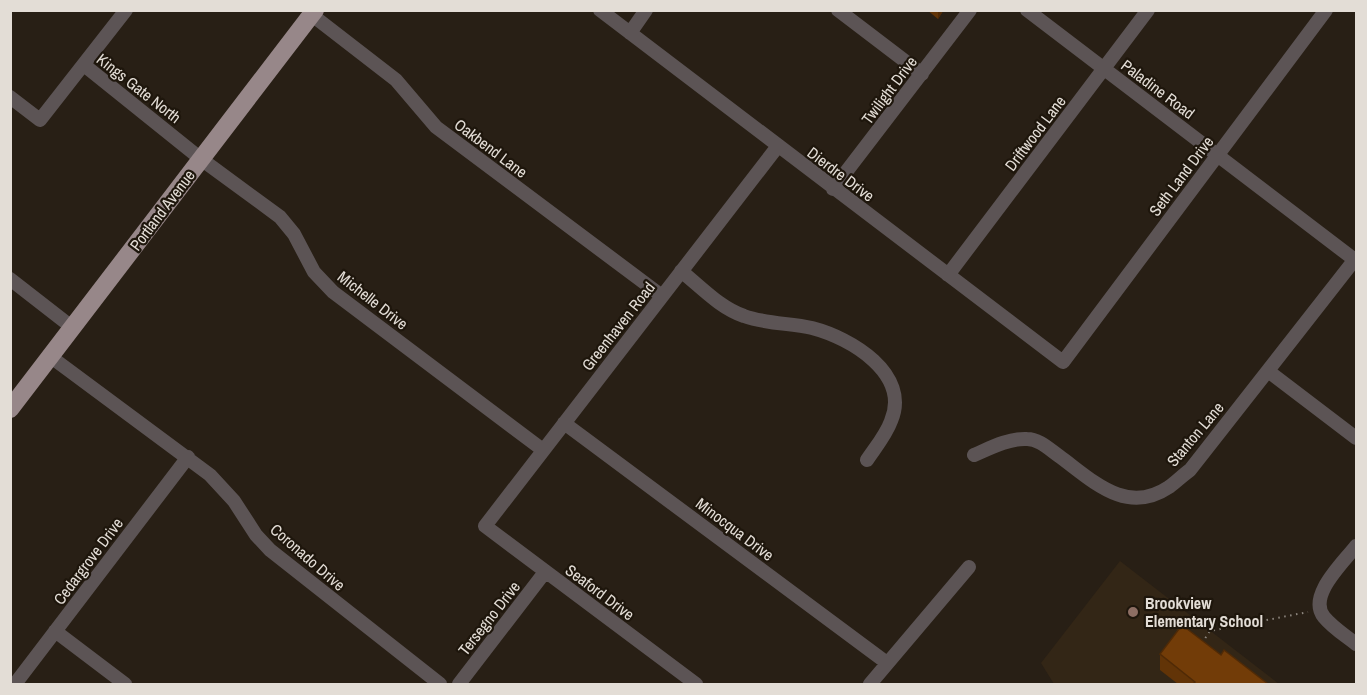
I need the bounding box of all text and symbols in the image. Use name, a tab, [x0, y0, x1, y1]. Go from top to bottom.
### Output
street label: Kings Gate North	[92, 48, 186, 128]
street label: Twilight Drive	[856, 51, 922, 129]
street label: Paladine Road	[1117, 54, 1199, 124]
street label: Driftwood Lane	[999, 91, 1071, 175]
street label: Oakbend Lane	[450, 113, 532, 183]
street label: Seth Land Drive	[1144, 132, 1218, 220]
street label: Dierdre Drive	[803, 142, 879, 206]
street label: Portland Avenue	[124, 165, 200, 255]
street label: Michelle Drive	[333, 266, 413, 334]
street label: Greenhaven Road	[576, 277, 660, 375]
street label: Stanton Lane	[1161, 397, 1229, 471]
street label: Minocqua Drive	[691, 492, 779, 566]
street label: Cedargrove Drive	[48, 513, 128, 609]
street label: Coronado Drive	[266, 518, 350, 596]
street label: Seaford Drive	[561, 559, 639, 625]
street label: Tersegno Drive	[453, 576, 525, 660]
place label: Brookview Elementary School	[1145, 592, 1263, 632]
marker: Brookview Elementary School	[1126, 605, 1140, 619]

